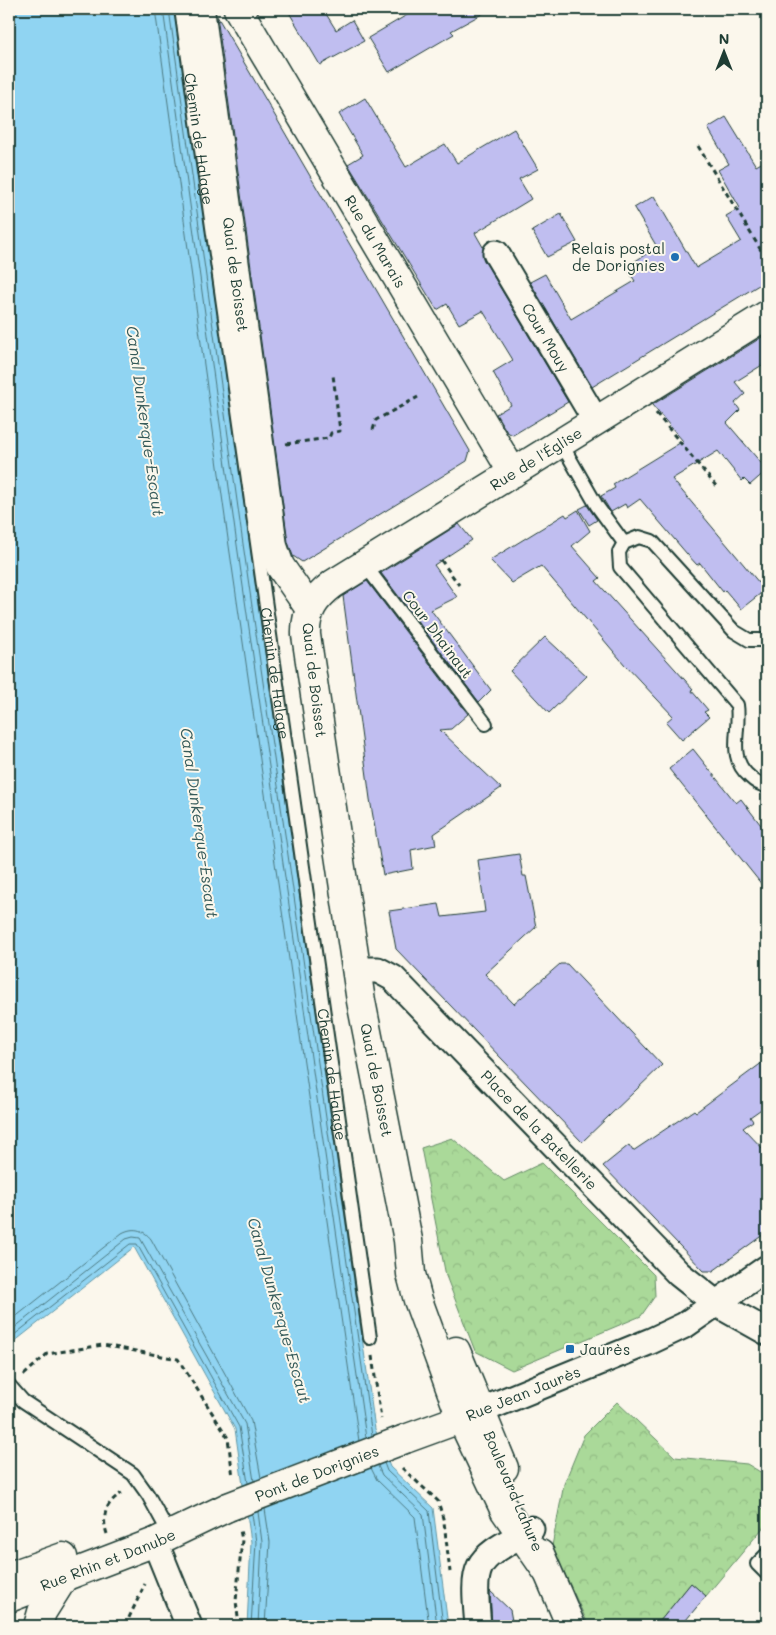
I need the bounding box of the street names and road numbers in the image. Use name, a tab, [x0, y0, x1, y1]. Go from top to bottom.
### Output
street label: Chemin de Halage	[180, 71, 219, 206]
street label: Rue du Marais	[340, 191, 411, 291]
street label: Quai de Boisset	[218, 216, 254, 333]
street label: Cour Mouy	[518, 299, 575, 376]
street label: Rue de l'Église	[486, 422, 586, 495]
street label: Cour Dhainaut	[398, 586, 478, 682]
street label: Chemin de Halage	[256, 606, 295, 741]
street label: Quai de Boisset	[298, 621, 332, 739]
street label: Chemin de Halage	[313, 1007, 352, 1142]
street label: Quai de Boisset	[356, 1021, 398, 1139]
street label: Place de la Batellerie	[477, 1065, 602, 1194]
street label: Rue Jean Jaurès	[463, 1361, 583, 1425]
street label: Boulevard Lahure	[480, 1428, 548, 1554]
street label: Pont de Dorignies	[252, 1440, 381, 1506]
street label: Rue Rhin et Danube	[37, 1524, 179, 1595]

